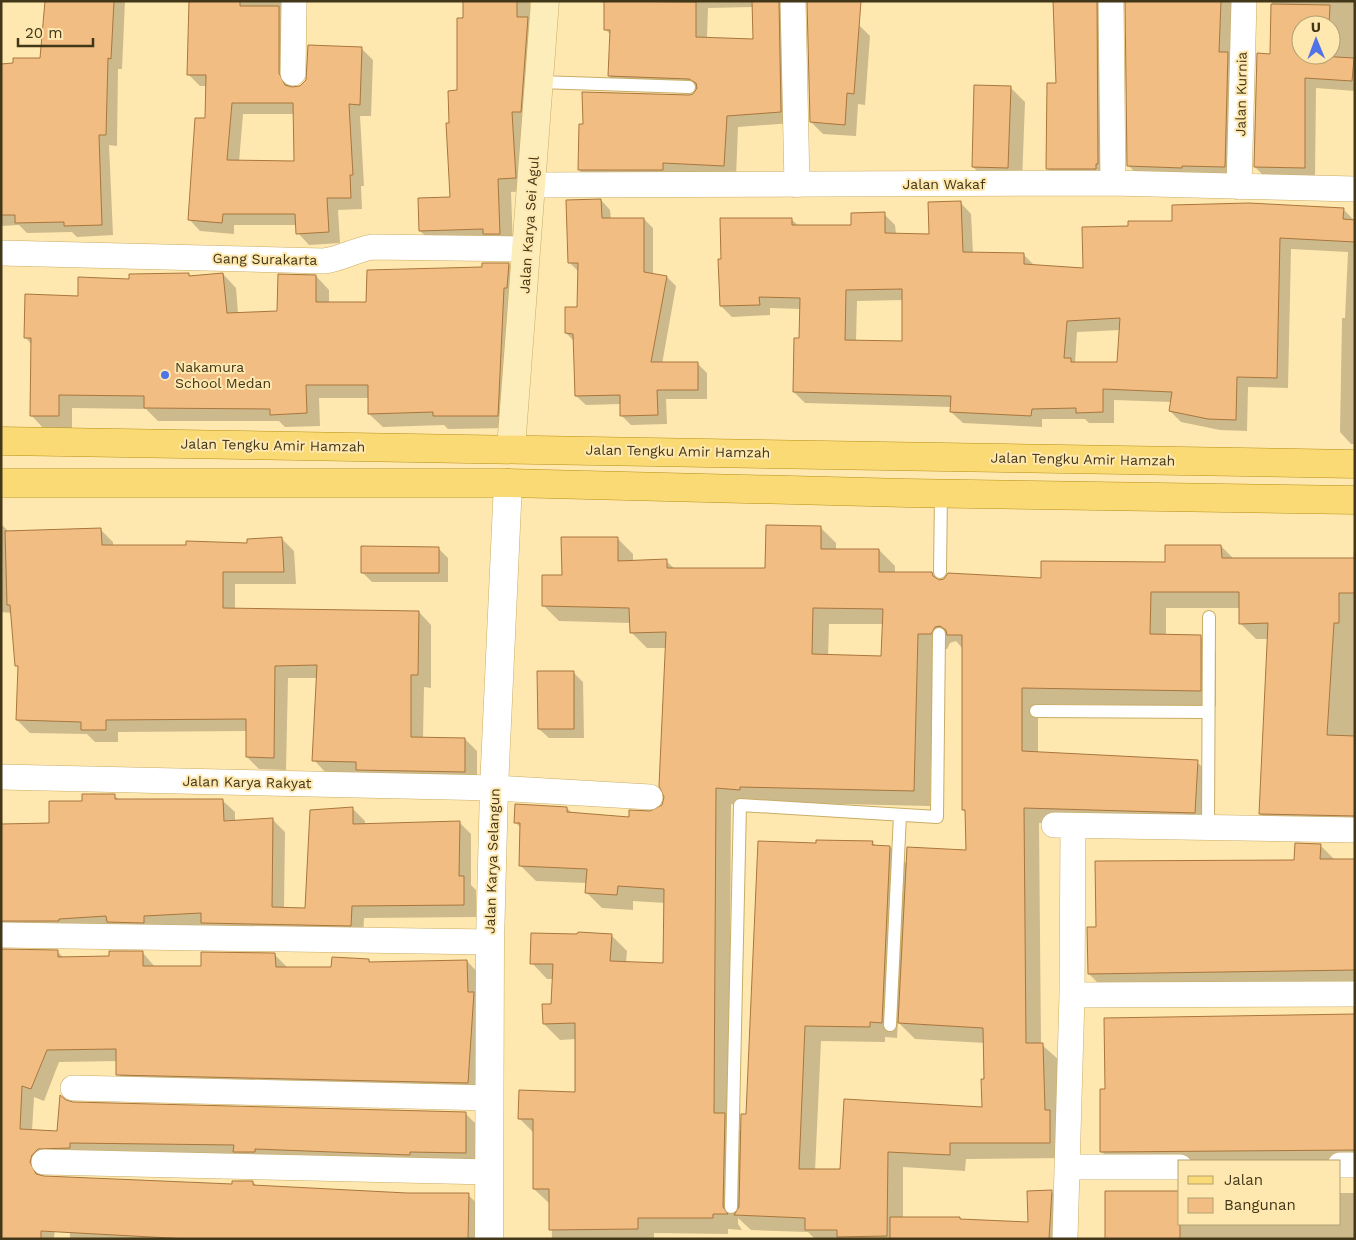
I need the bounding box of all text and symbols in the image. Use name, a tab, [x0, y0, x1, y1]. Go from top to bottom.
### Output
scale bar	[18, 15, 92, 47]
north arrow	[1291, 15, 1341, 65]
text: U	[1311, 19, 1321, 35]
text: 20 m	[25, 24, 63, 42]
street label: Jalan Kurnia	[1232, 51, 1250, 137]
street label: Jalan Karya Sei Agul	[516, 155, 542, 294]
street label: Jalan Wakaf	[903, 176, 986, 192]
street label: Gang Surakarta	[213, 250, 318, 268]
place label: Nakamura School Medan	[175, 359, 271, 391]
marker: Nakamura School Medan	[159, 369, 171, 381]
street label: Jalan Tengku Amir Hamzah	[180, 435, 366, 455]
street label: Jalan Tengku Amir Hamzah	[585, 441, 771, 461]
street label: Jalan Tengku Amir Hamzah	[990, 449, 1176, 469]
street label: Jalan Karya Rakyat	[182, 773, 312, 791]
street label: Jalan Karya Selangun	[481, 788, 503, 934]
legend	[1178, 1160, 1341, 1225]
text: Jalan	[1224, 1171, 1263, 1189]
text: Bangunan	[1224, 1196, 1296, 1214]

